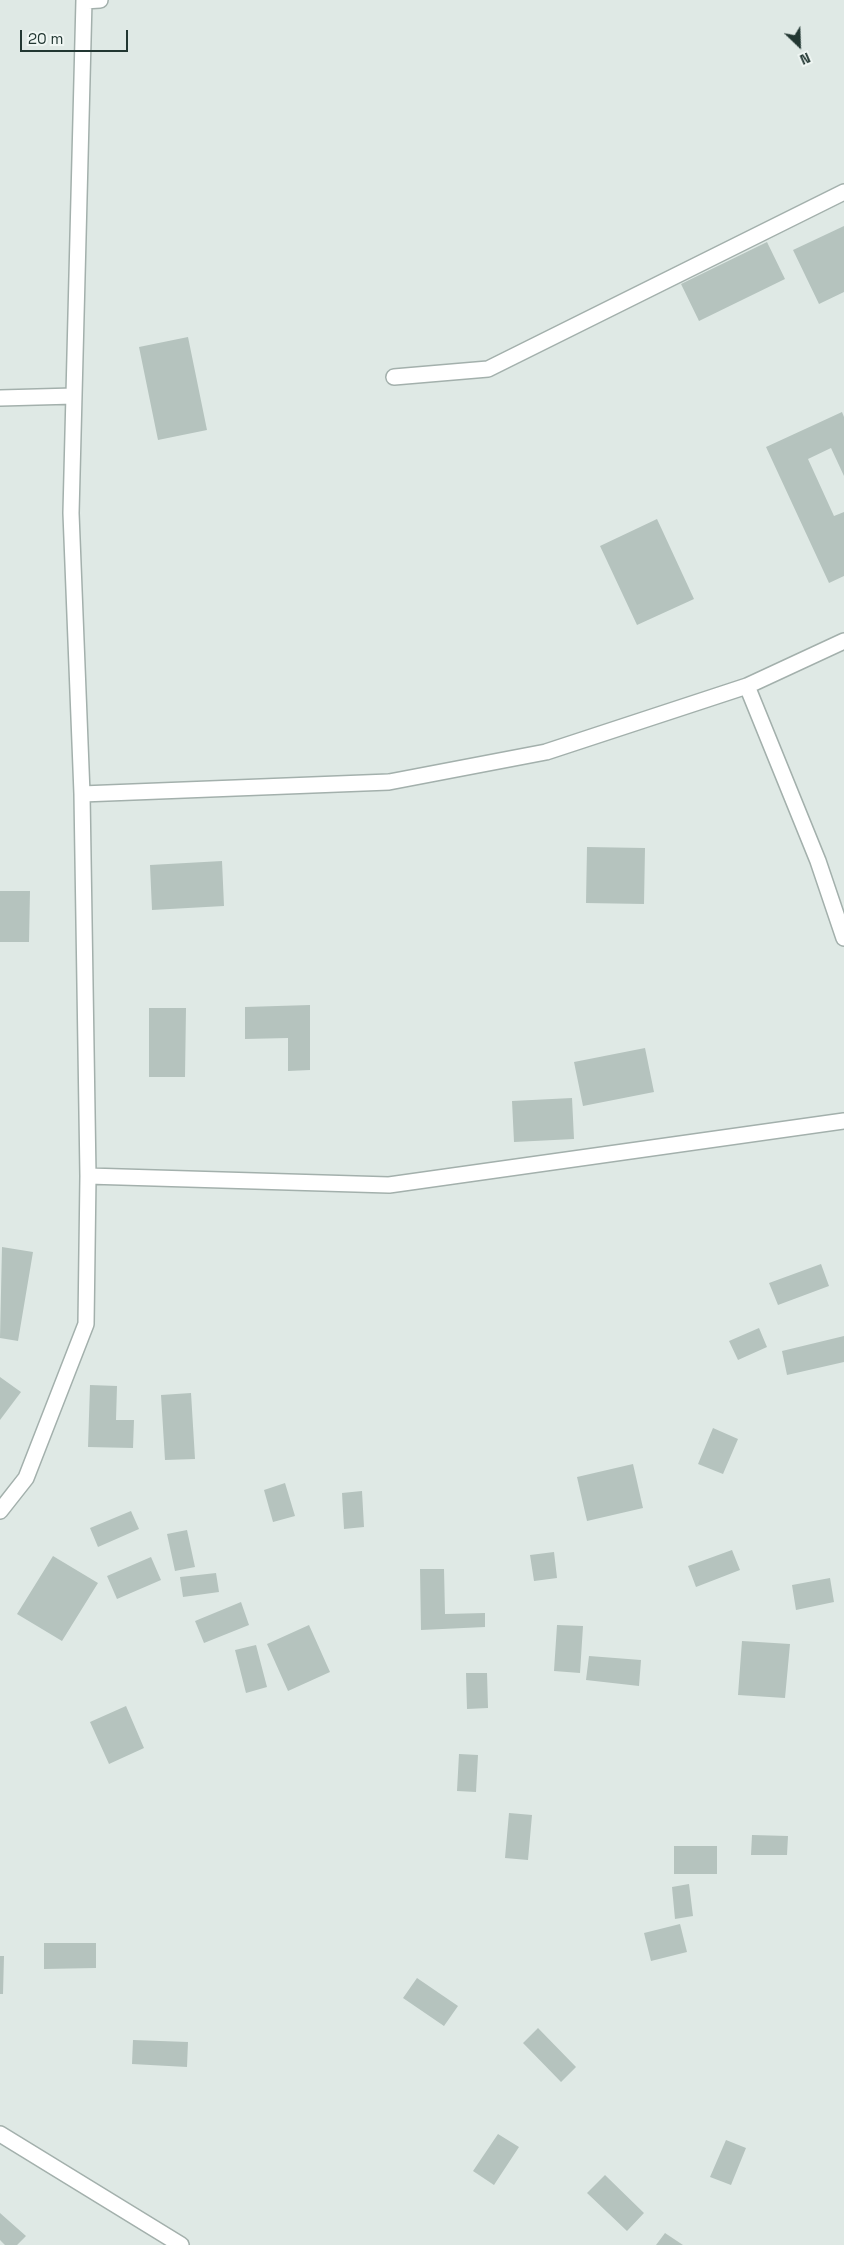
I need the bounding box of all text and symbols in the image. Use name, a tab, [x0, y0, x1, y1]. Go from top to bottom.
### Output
scale bar	[22, 20, 130, 52]
north arrow	[774, 20, 824, 70]
text: 20 m	[28, 29, 63, 48]
text: N	[797, 49, 813, 69]

